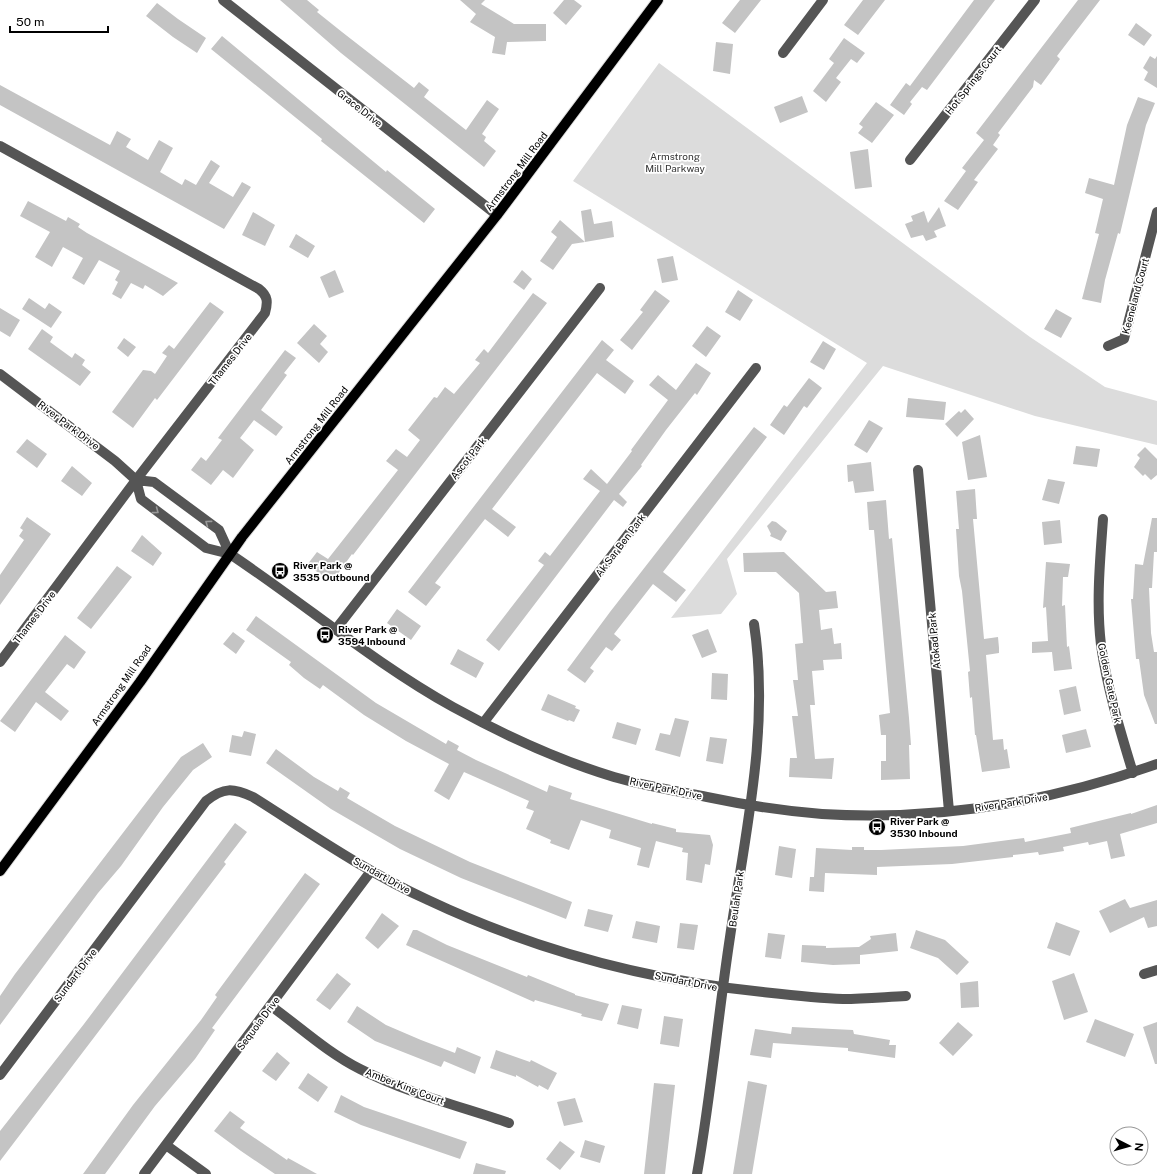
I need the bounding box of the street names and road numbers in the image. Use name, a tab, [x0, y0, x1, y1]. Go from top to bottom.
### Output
street label: Hot Springs Court	[942, 43, 1004, 117]
street label: Grace Drive	[335, 87, 385, 130]
street label: Armstrong Mill Road	[482, 129, 550, 213]
street label: Keeneland Court	[1119, 257, 1151, 335]
street label: Thames Drive	[206, 330, 254, 387]
street label: Armstrong Mill Road	[282, 384, 350, 466]
street label: River Park Drive	[36, 398, 102, 452]
street label: Ascot Park	[448, 434, 489, 482]
street label: Ak Sar Ben Park	[592, 511, 648, 579]
street label: Thames Drive	[10, 588, 58, 646]
street label: Atokad Park	[926, 612, 942, 670]
street label: Armstrong Mill Road	[89, 642, 153, 728]
street label: Golden Gate Park	[1096, 642, 1124, 724]
street label: River Park Drive	[629, 774, 704, 802]
street label: River Park Drive	[974, 790, 1049, 814]
street label: Sundart Drive	[351, 854, 413, 896]
street label: Beulah Park	[726, 870, 746, 928]
street label: Sundart Drive	[51, 946, 99, 1004]
street label: Sundart Drive	[654, 969, 719, 993]
street label: Sequoia Drive	[234, 994, 282, 1052]
street label: Amber King Court	[364, 1065, 446, 1107]

